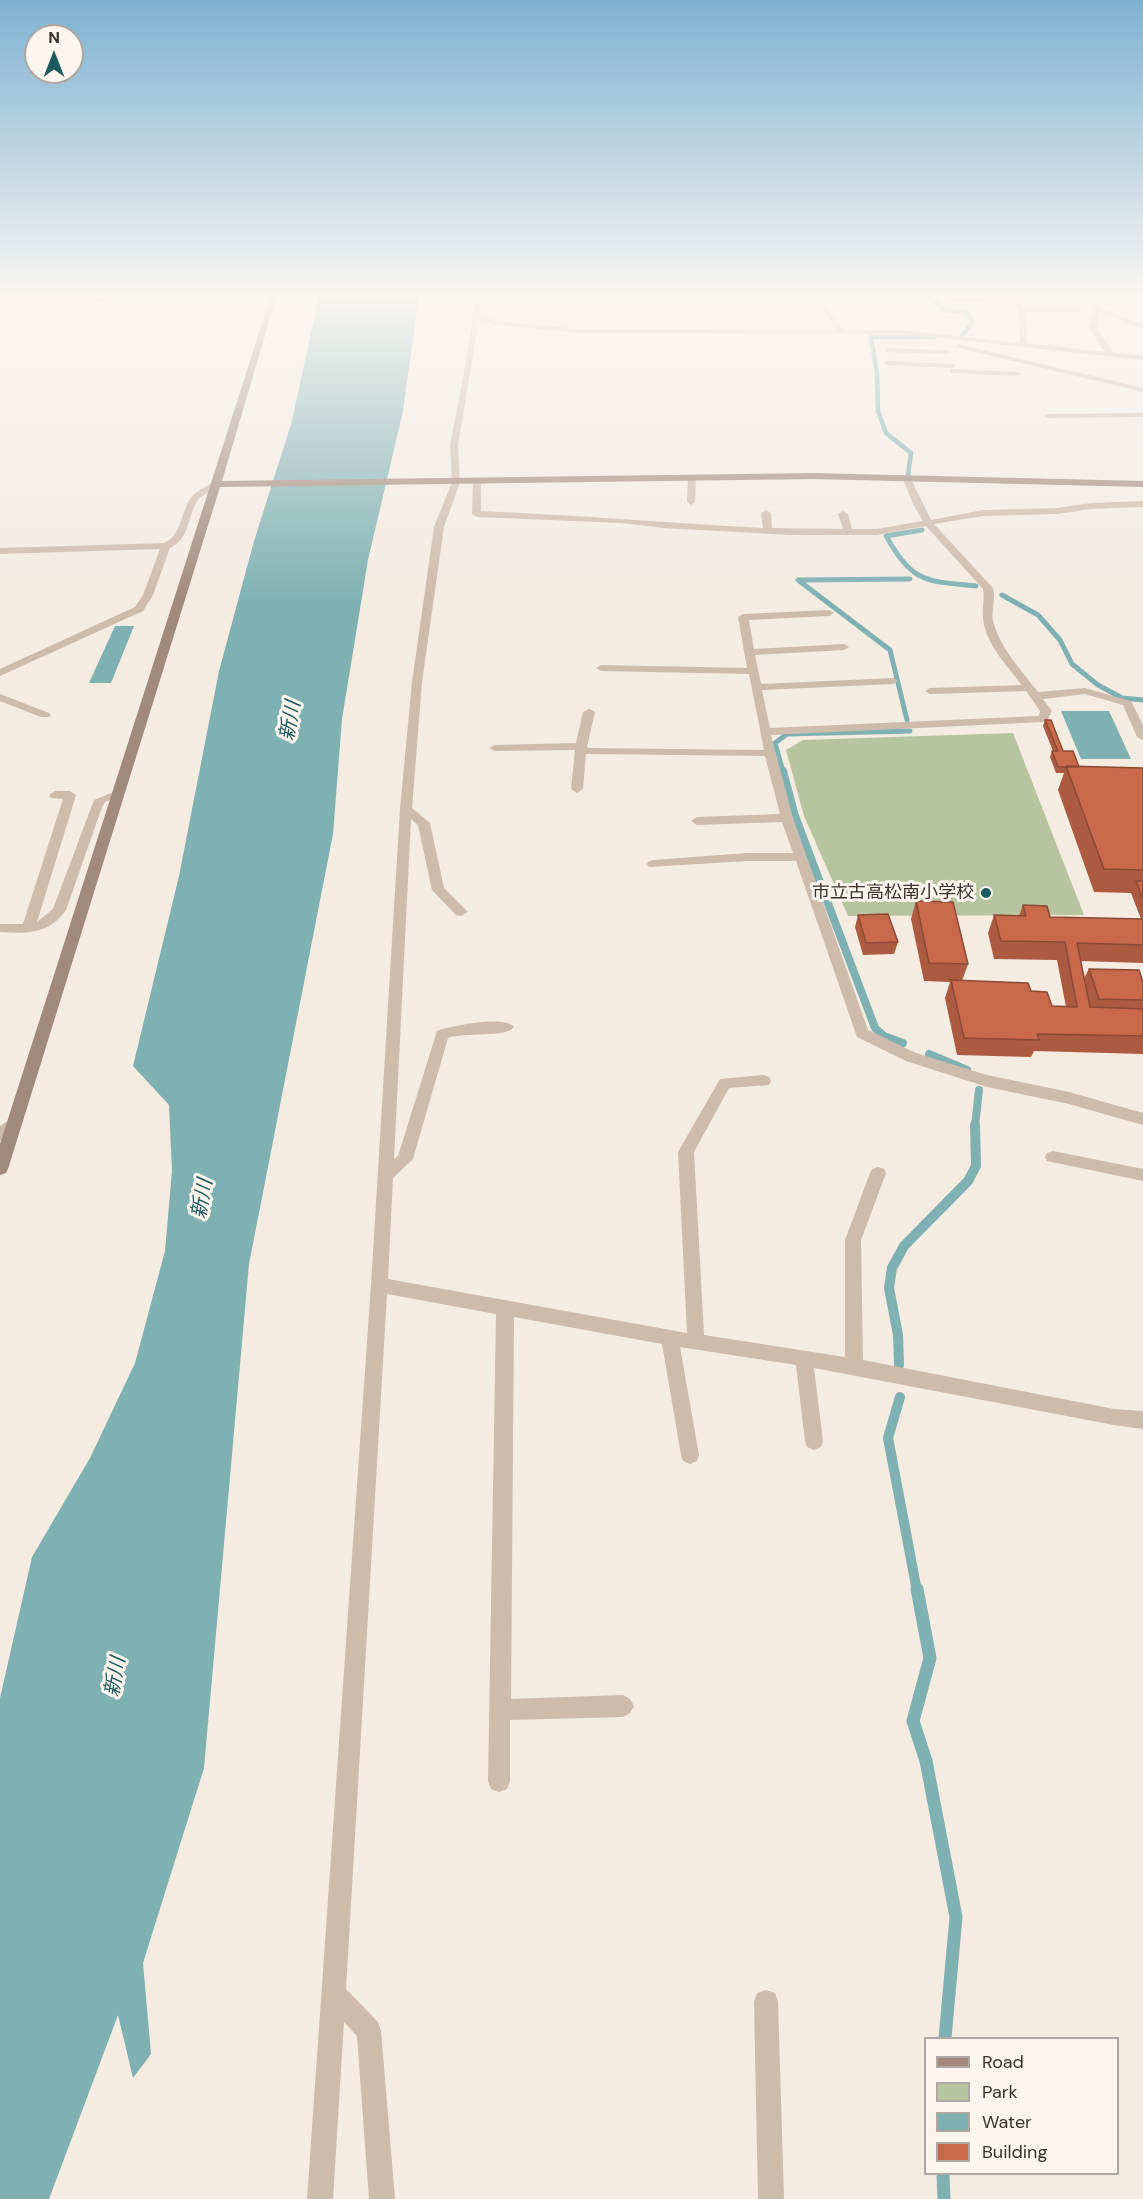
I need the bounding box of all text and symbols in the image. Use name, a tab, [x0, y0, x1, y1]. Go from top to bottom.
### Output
north arrow	[24, 24, 84, 84]
text: N	[48, 27, 60, 48]
water label: 新川	[276, 699, 306, 743]
place label: 市立古高松南小学校	[812, 882, 974, 904]
marker: 市立古高松南小学校	[979, 886, 993, 900]
water label: 新川	[188, 1177, 218, 1221]
water label: 新川	[101, 1655, 131, 1699]
legend	[924, 2037, 1119, 2175]
text: Road	[982, 2050, 1024, 2074]
text: Park	[982, 2080, 1018, 2104]
text: Water	[982, 2110, 1032, 2134]
text: Building	[982, 2140, 1047, 2164]

